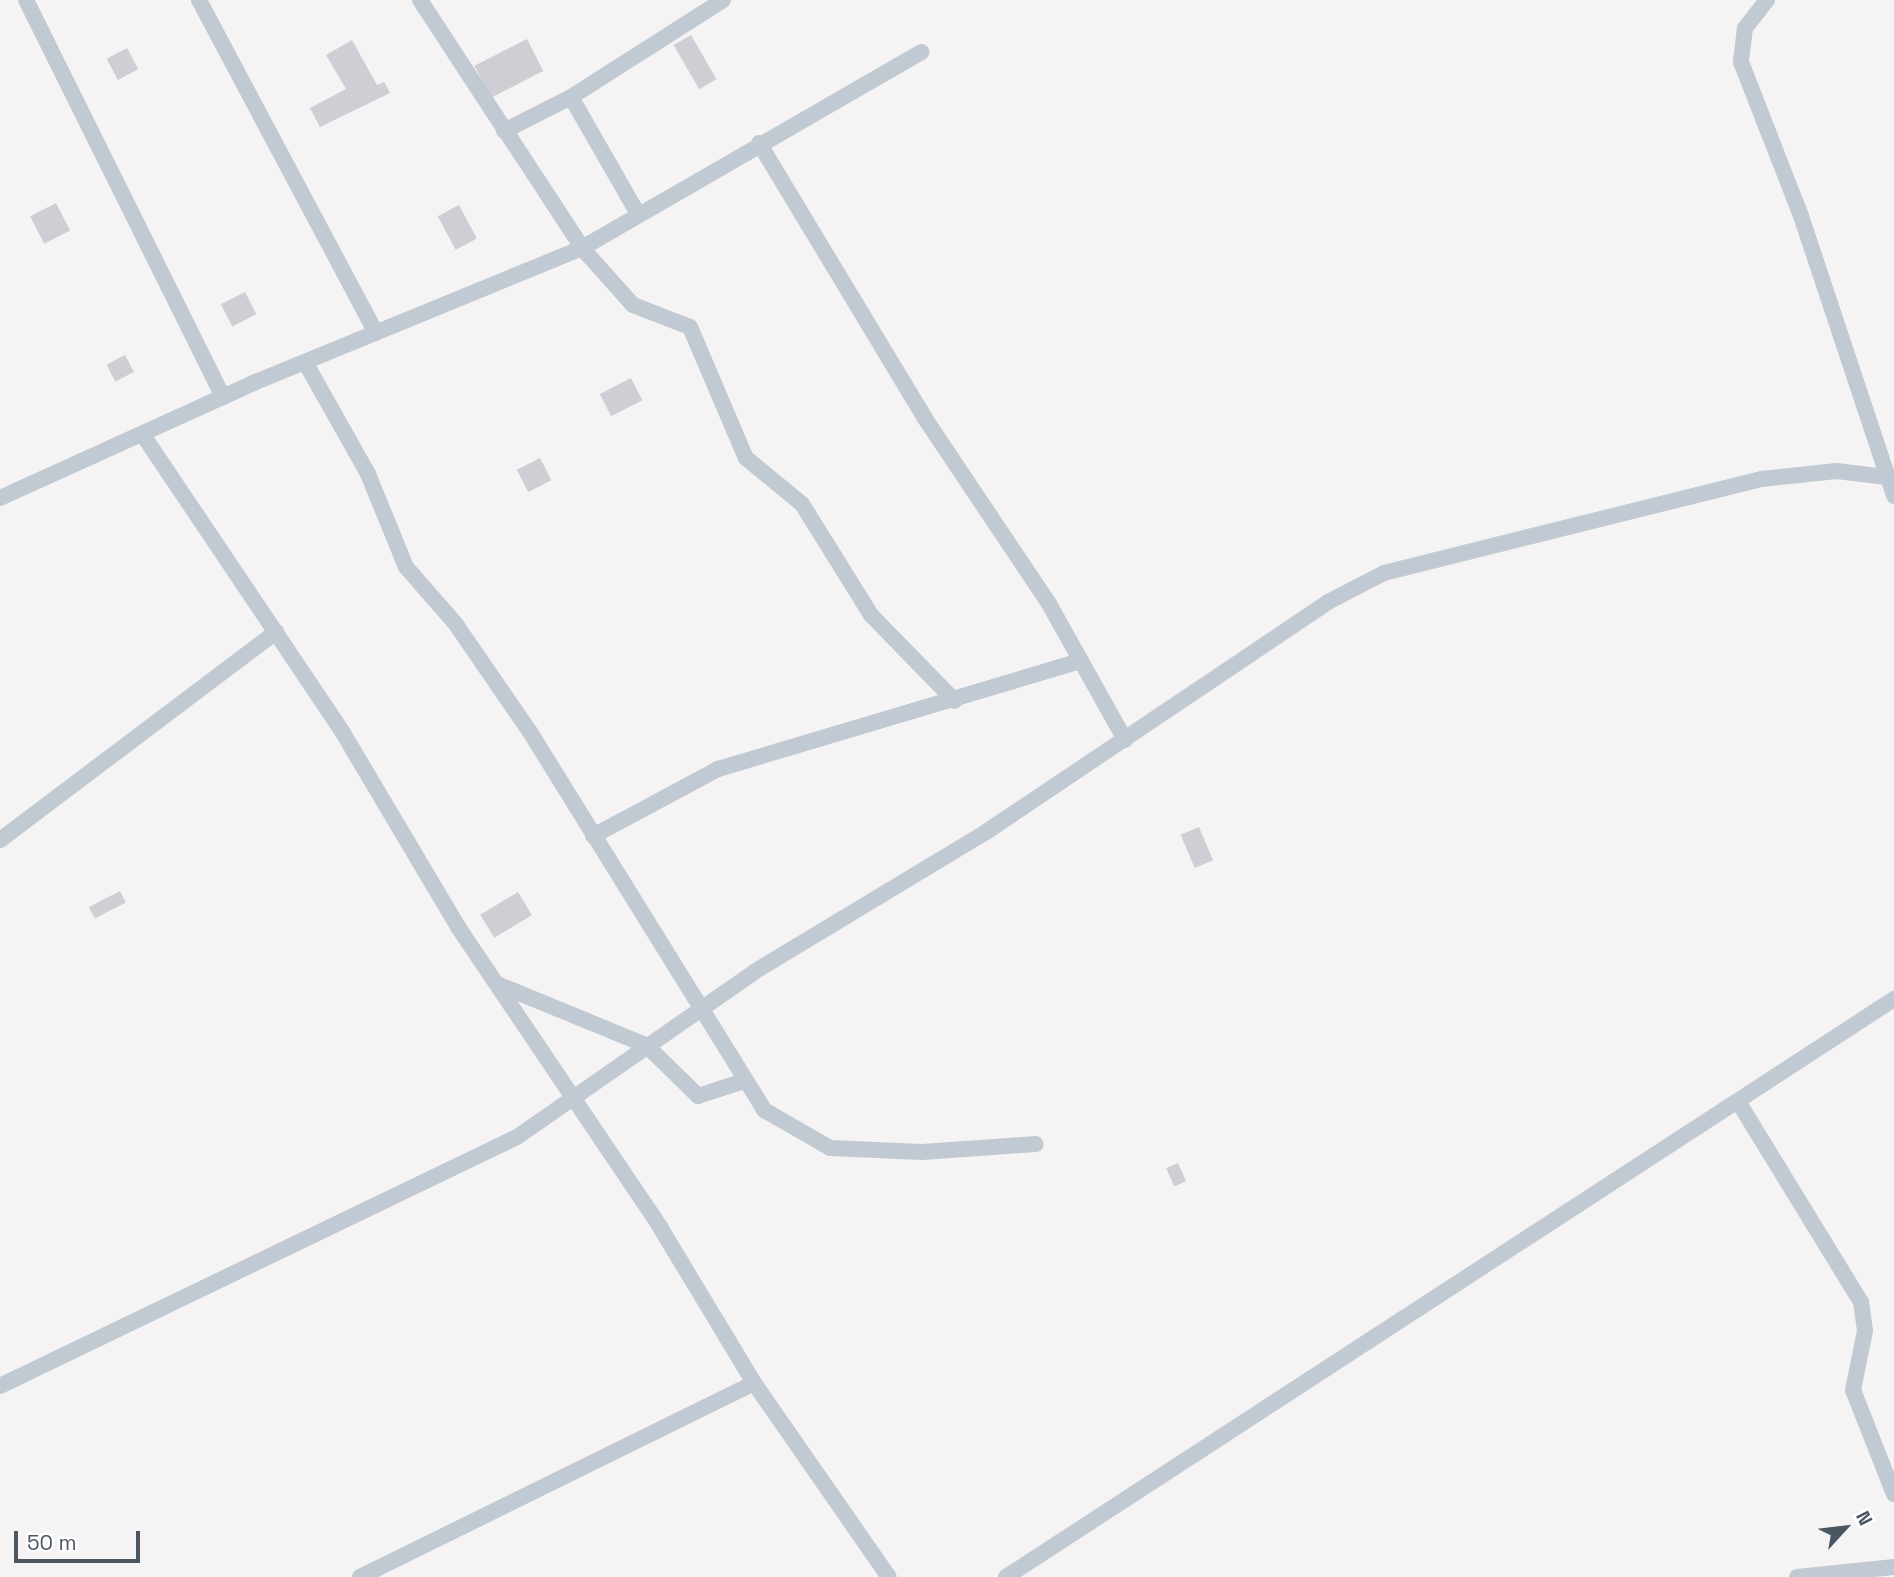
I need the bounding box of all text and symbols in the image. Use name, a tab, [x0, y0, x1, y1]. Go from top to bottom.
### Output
north arrow	[1810, 1493, 1880, 1563]
text: N	[1850, 1507, 1878, 1530]
scale bar	[18, 1518, 144, 1562]
text: 50 m	[27, 1529, 77, 1556]

